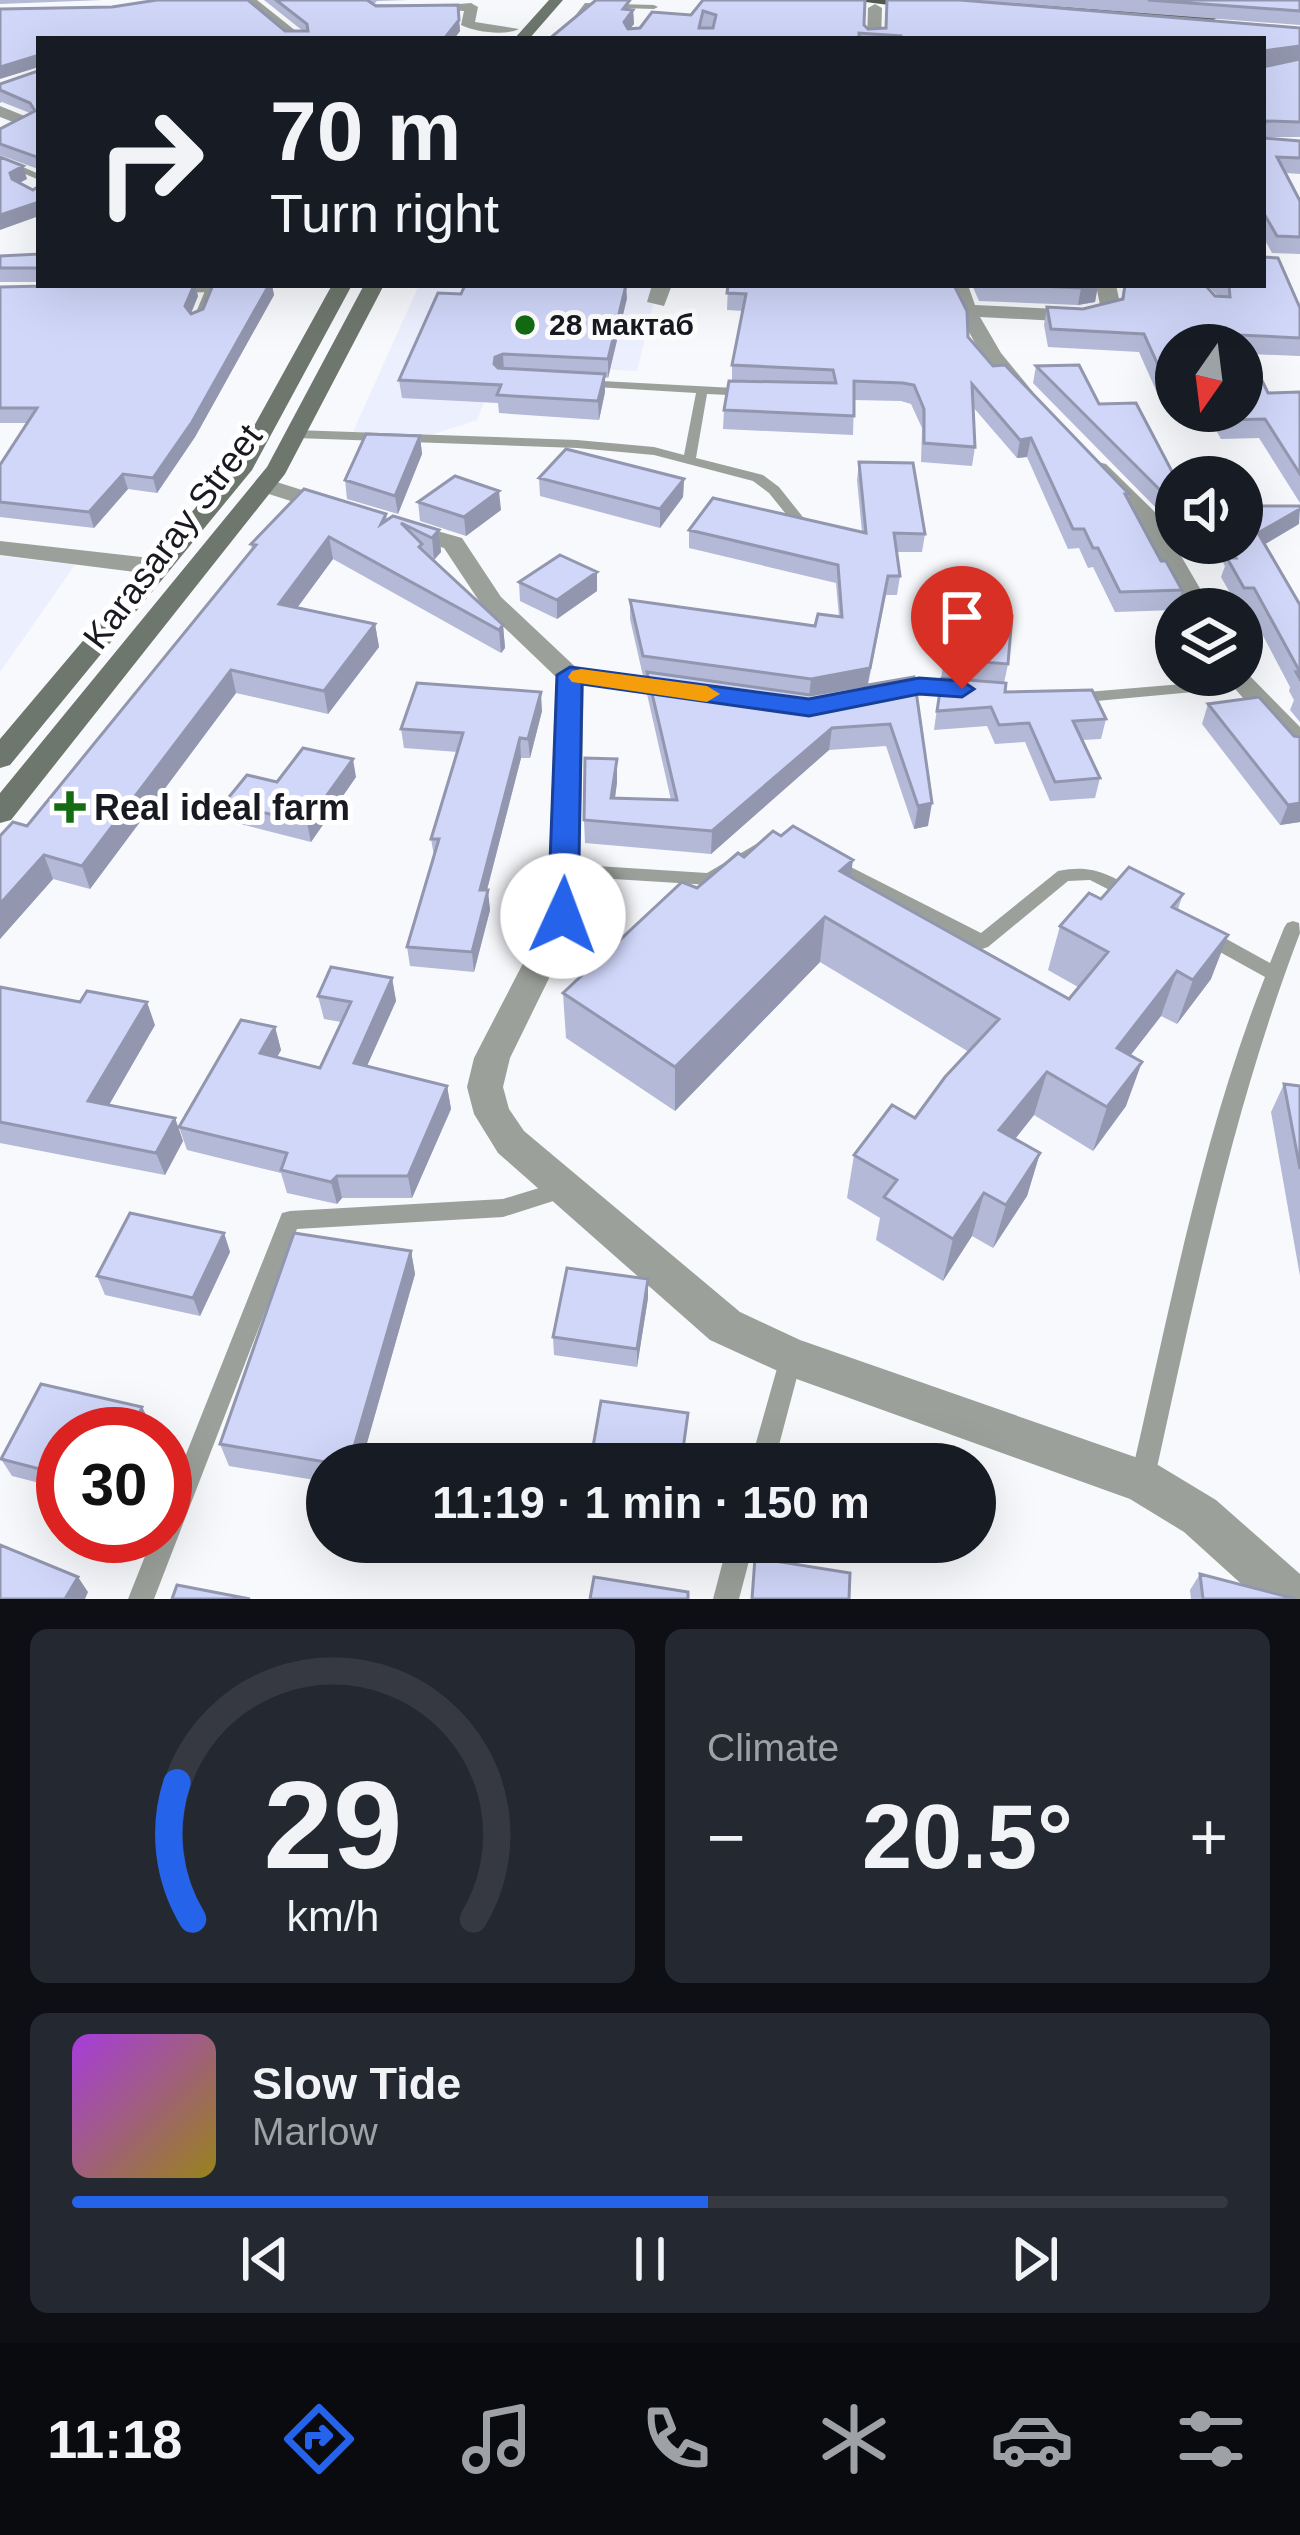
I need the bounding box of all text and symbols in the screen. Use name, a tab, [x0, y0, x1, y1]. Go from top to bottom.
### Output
icon: right	[72, 84, 228, 240]
text: 70 m	[270, 84, 461, 178]
text: Turn right	[270, 183, 499, 243]
place label: 28 мактаб	[549, 308, 694, 341]
marker: 28 мактаб	[512, 312, 538, 338]
north arrow	[1155, 324, 1263, 432]
map controls	[1155, 324, 1263, 696]
street label: Karasaray Street	[75, 416, 270, 657]
button: sound	[1155, 456, 1263, 564]
pin	[911, 566, 1013, 689]
icon: arrive	[929, 584, 995, 650]
button: layers	[1155, 588, 1263, 696]
place label: Real ideal farm	[94, 787, 350, 828]
marker: Real ideal farm	[57, 794, 83, 820]
position arrow	[500, 853, 626, 979]
speed limit sign: 30	[36, 1407, 192, 1563]
text: 11:19 · 1 min · 150 m	[432, 1477, 870, 1528]
text: Climate	[707, 1726, 839, 1769]
text: 29	[263, 1755, 402, 1894]
text: 20.5°	[862, 1787, 1073, 1887]
text: −	[707, 1800, 746, 1874]
text: +	[1189, 1800, 1228, 1874]
text: km/h	[286, 1892, 379, 1940]
text: Slow Tide	[252, 2058, 461, 2109]
text: Marlow	[252, 2110, 378, 2153]
icon: previous	[232, 2226, 298, 2292]
icon: pause	[617, 2226, 683, 2292]
icon: next	[1002, 2226, 1068, 2292]
icon: directions	[277, 2397, 361, 2481]
icon: music	[455, 2397, 539, 2481]
icon: phone	[634, 2397, 718, 2481]
icon: climate	[812, 2397, 896, 2481]
icon: car	[990, 2397, 1074, 2481]
icon: filters	[1169, 2397, 1253, 2481]
text: 11:18	[47, 2409, 182, 2469]

